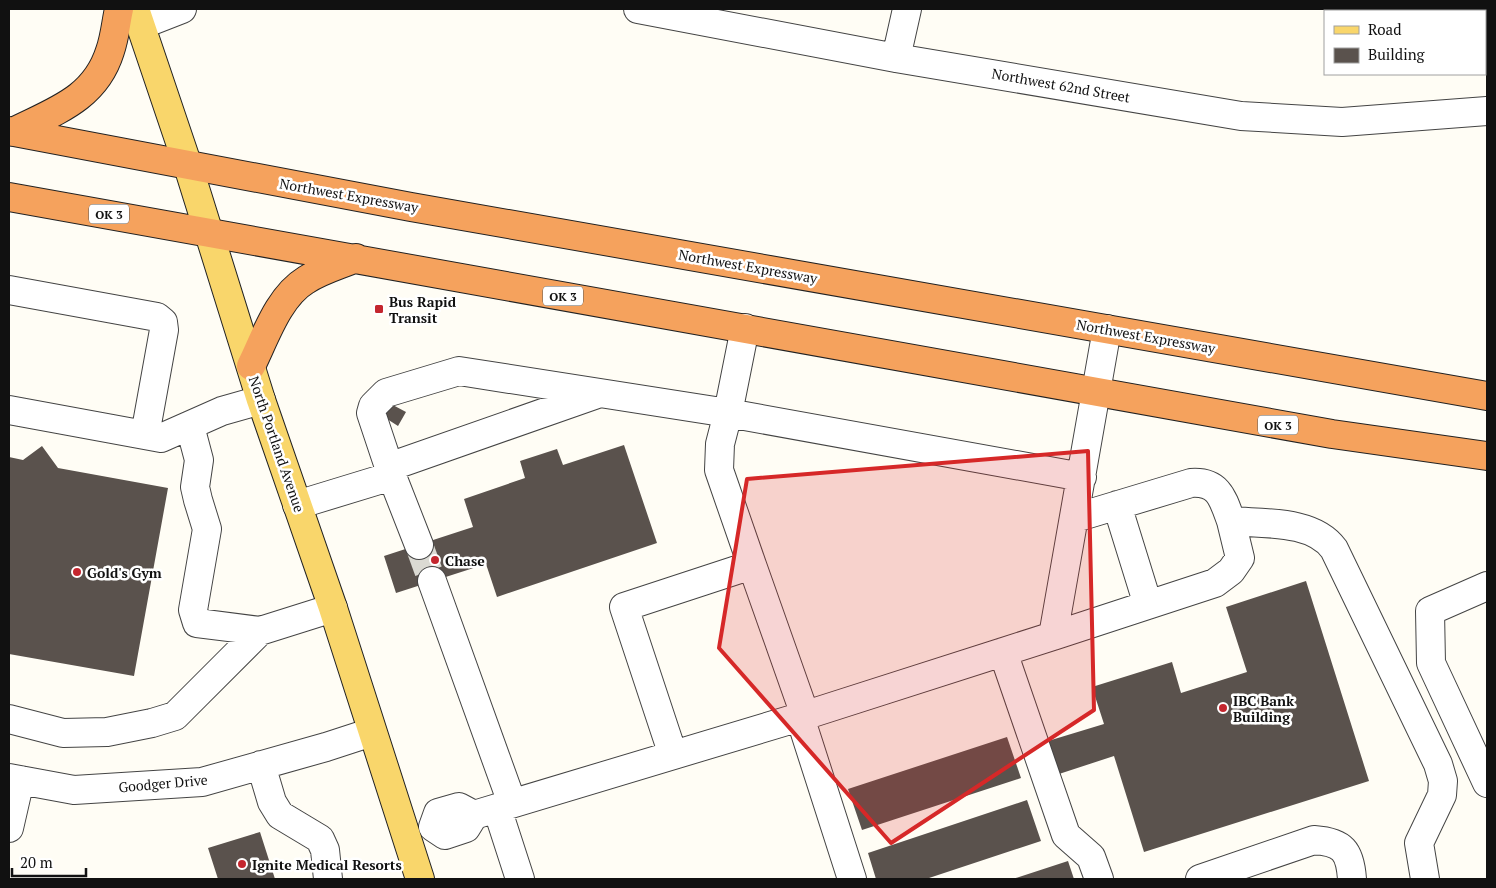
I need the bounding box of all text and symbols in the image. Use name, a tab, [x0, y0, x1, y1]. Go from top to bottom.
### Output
legend	[1324, 10, 1486, 75]
text: Road	[1368, 19, 1401, 39]
text: Building	[1368, 44, 1426, 64]
street label: Northwest 62nd Street	[990, 63, 1133, 107]
street label: Northwest Expressway	[278, 173, 421, 217]
road number: OK 3	[89, 204, 129, 223]
street label: Northwest Expressway	[677, 244, 820, 288]
road number: OK 3	[543, 286, 583, 306]
place label: Bus Rapid Transit	[389, 292, 457, 327]
marker: Bus Rapid Transit	[373, 303, 385, 315]
street label: Northwest Expressway	[1075, 314, 1218, 358]
street label: North Portland Avenue	[245, 373, 309, 515]
road number: OK 3	[1258, 416, 1298, 434]
place label: Chase	[445, 551, 485, 570]
marker: Chase	[429, 554, 441, 566]
place label: Gold's Gym	[87, 563, 162, 582]
marker: Gold's Gym	[71, 566, 83, 578]
place label: IBC Bank Building	[1233, 691, 1295, 726]
marker: IBC Bank Building	[1217, 702, 1229, 714]
street label: Goodger Drive	[118, 770, 208, 796]
scale bar	[12, 846, 86, 878]
text: 20 m	[20, 852, 53, 872]
place label: Ignite Medical Resorts	[252, 855, 402, 874]
marker: Ignite Medical Resorts	[236, 858, 248, 870]

